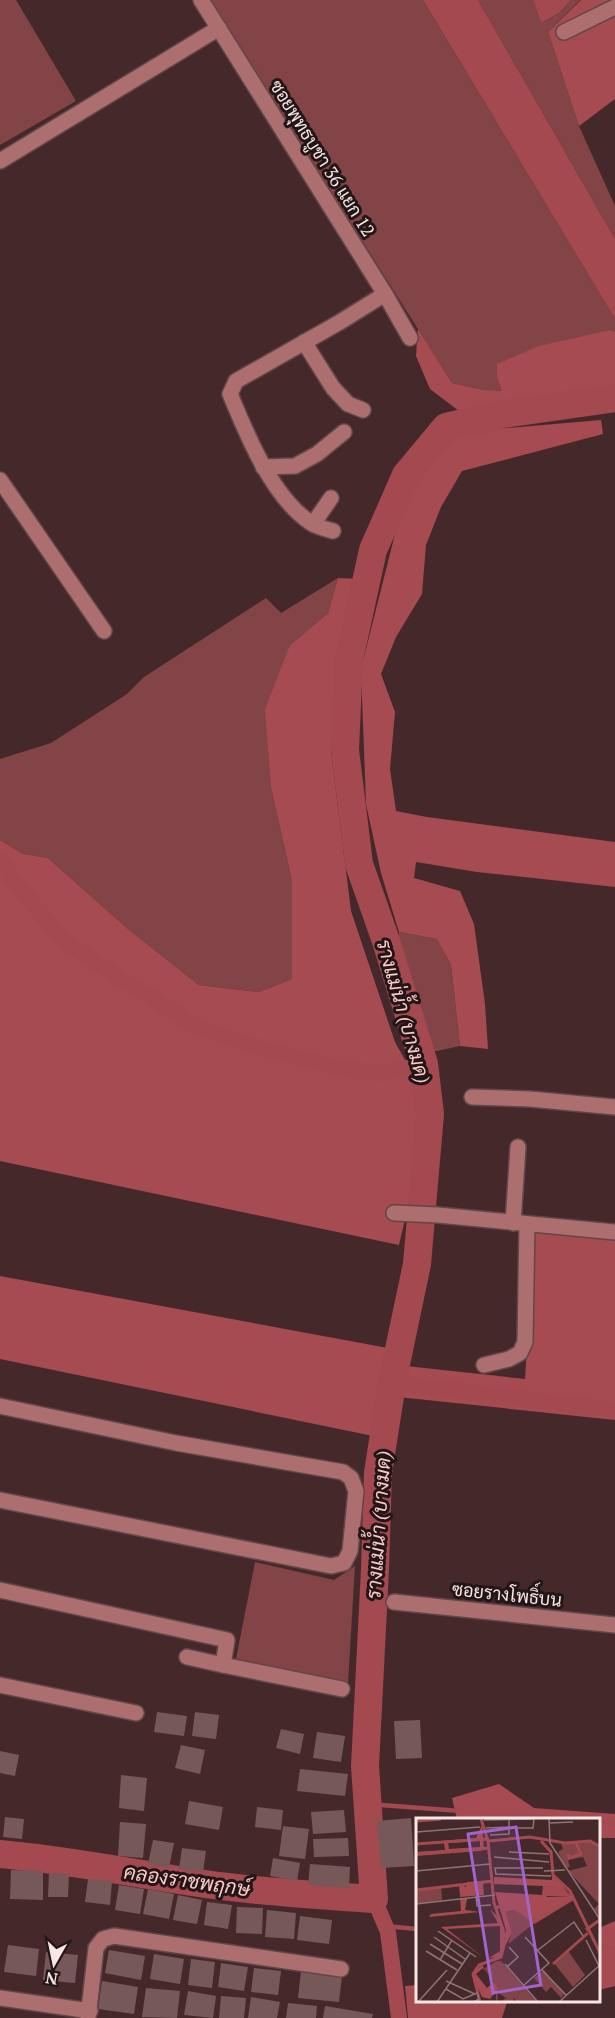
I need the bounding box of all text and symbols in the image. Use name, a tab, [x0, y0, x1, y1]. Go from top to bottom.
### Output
street label: ซอยพุทธบูชา 36 แยก 12	[263, 75, 381, 242]
water label: รางแม่น้ำ (บางมด)	[370, 934, 441, 1086]
water label: รางแม่น้ำ (บางมด)	[355, 1449, 397, 1600]
street label: ซอยรางโพธิ์บน	[451, 1573, 563, 1612]
inset map	[416, 1818, 600, 2003]
water label: คลองราชพฤกษ์	[122, 1858, 254, 1903]
north arrow	[24, 1934, 84, 1994]
text: N	[44, 1967, 59, 1991]

